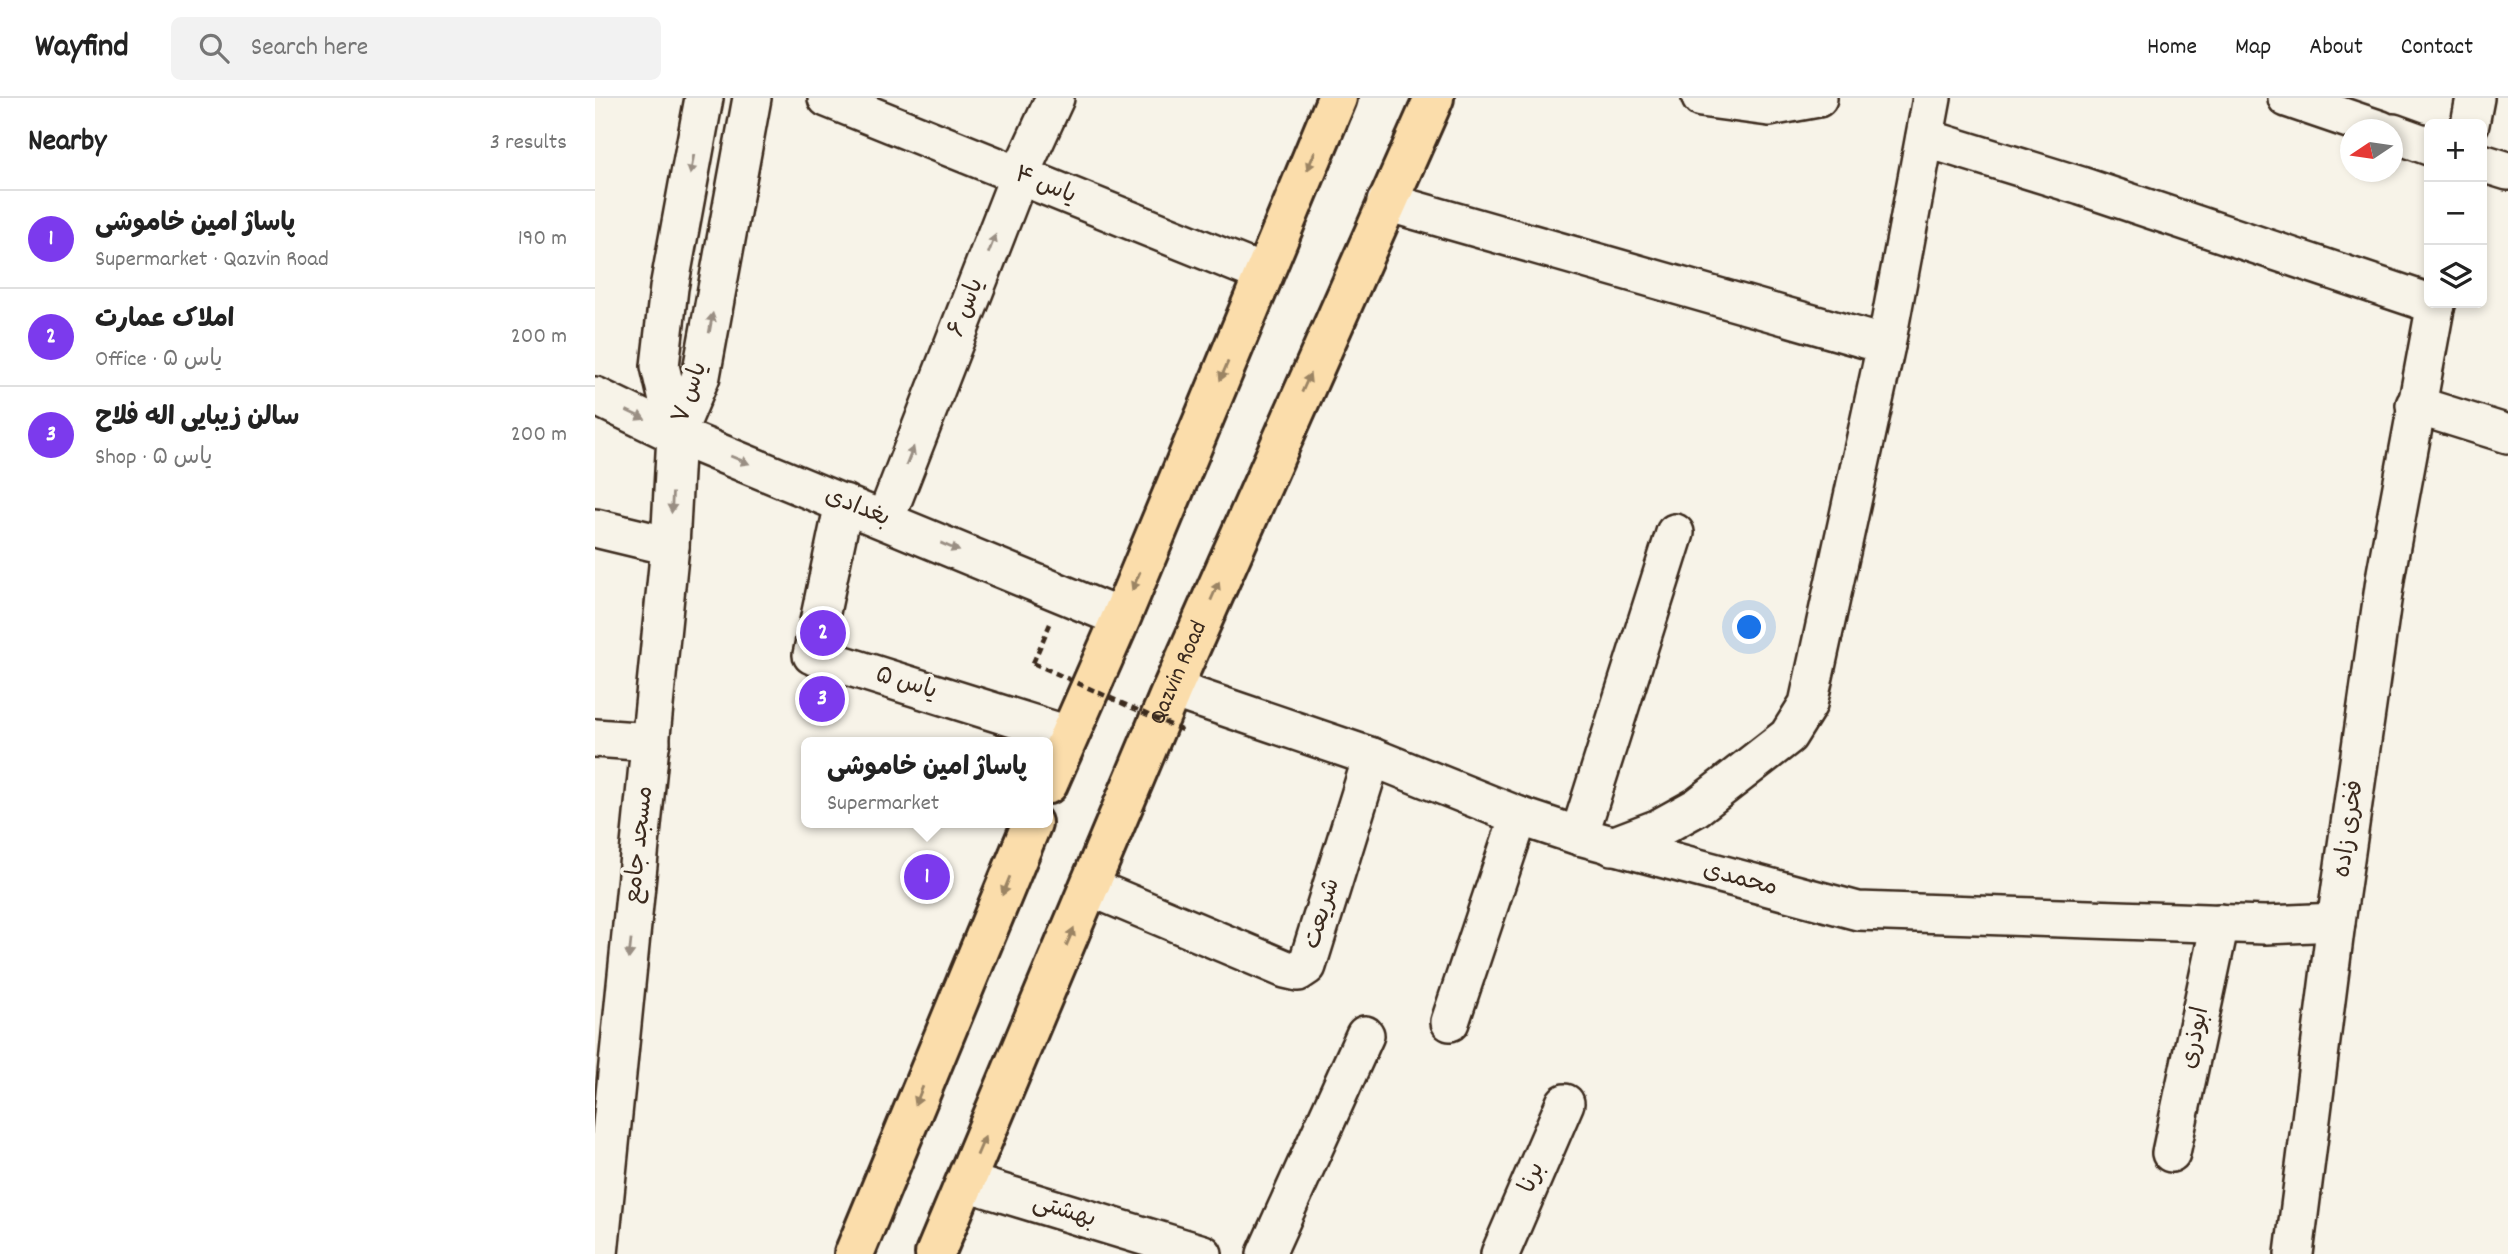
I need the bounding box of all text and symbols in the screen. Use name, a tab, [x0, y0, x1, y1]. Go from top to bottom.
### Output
search box	[171, 17, 661, 80]
text: Wayfind	[35, 25, 129, 72]
icon: search	[195, 29, 233, 67]
text: Search here	[251, 30, 368, 67]
text: Home	[2147, 31, 2197, 65]
text: Map	[2235, 31, 2271, 65]
text: About	[2309, 31, 2363, 65]
text: Contact	[2401, 31, 2473, 65]
north arrow	[2340, 119, 2403, 182]
map controls	[2424, 119, 2487, 308]
button: +	[2424, 119, 2487, 182]
text: Nearby	[28, 122, 106, 165]
text: 3 results	[490, 127, 567, 160]
one-way arrow	[1305, 151, 1317, 171]
one-way arrow	[686, 154, 697, 176]
street label: یاس ۴	[1009, 158, 1081, 214]
button: −	[2424, 182, 2487, 245]
text: پاساژ امین خاموشی	[95, 206, 295, 243]
text: 1	[48, 223, 54, 256]
text: 190 m	[518, 223, 567, 256]
one-way arrow	[987, 234, 998, 255]
text: Supermarket · Qazvin Road	[95, 244, 329, 277]
button: layers	[2424, 245, 2487, 308]
street label: یاس ۶	[940, 274, 994, 342]
text: املاک عمارت	[95, 302, 234, 339]
one-way arrow	[706, 312, 717, 334]
text: 2	[46, 321, 56, 354]
text: 200 m	[511, 321, 567, 354]
text: Office · یاس ۵	[95, 344, 223, 377]
street label: یاس ۷	[665, 358, 717, 428]
one-way arrow	[1218, 361, 1229, 382]
one-way arrow	[1300, 373, 1312, 393]
text: سالن زیبایی اله فلاح	[95, 400, 299, 437]
one-way arrow	[626, 410, 646, 421]
text: 3	[46, 419, 56, 452]
text: 200 m	[511, 419, 567, 452]
text: Shop · یاس ۵	[95, 442, 212, 475]
one-way arrow	[904, 446, 915, 467]
one-way arrow	[729, 455, 750, 466]
street label: بغدادی	[819, 480, 895, 536]
one-way arrow	[667, 492, 678, 514]
one-way arrow	[940, 541, 960, 553]
one-way arrow	[1130, 571, 1142, 591]
one-way arrow	[1210, 581, 1221, 602]
pin: 2	[800, 607, 846, 659]
your location	[1732, 610, 1766, 644]
street label: Qazvin Road	[1142, 616, 1217, 730]
street label: یاس ۵	[871, 659, 941, 709]
pin: 3	[799, 673, 845, 725]
popup	[801, 737, 1053, 828]
text: پاساژ امین خاموشی	[827, 750, 1027, 787]
street label: فخری زاده	[2326, 778, 2374, 880]
street label: مسجد جامع	[617, 784, 663, 906]
text: Supermarket	[827, 788, 939, 821]
pin: 1	[904, 851, 950, 903]
street label: محمدی	[1699, 854, 1781, 906]
street label: شریعت	[1296, 874, 1350, 954]
one-way arrow	[1000, 876, 1011, 897]
one-way arrow	[1064, 926, 1075, 947]
one-way arrow	[624, 938, 635, 960]
street label: ابوذری	[2173, 1004, 2219, 1072]
one-way arrow	[913, 1086, 924, 1107]
one-way arrow	[976, 1136, 987, 1157]
street label: برنا	[1511, 1157, 1555, 1199]
street label: بهشتی	[1028, 1186, 1100, 1238]

